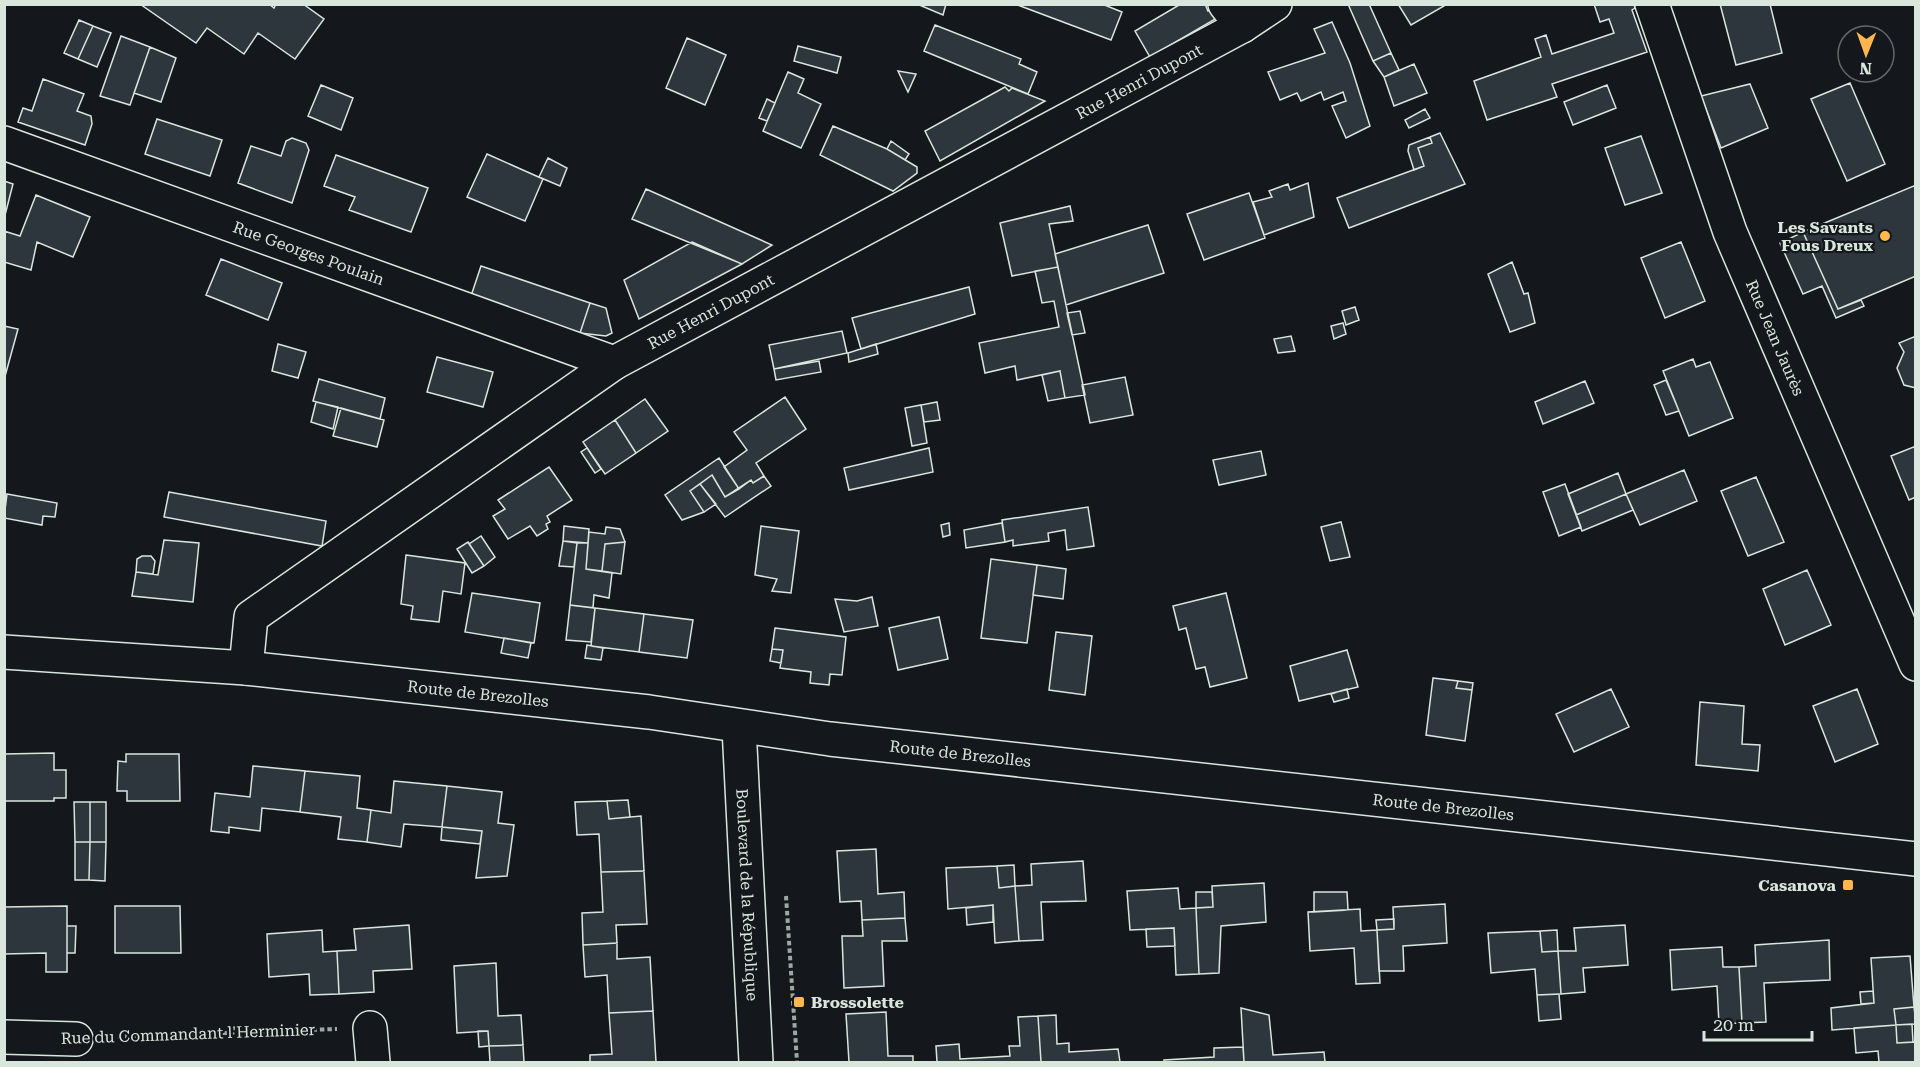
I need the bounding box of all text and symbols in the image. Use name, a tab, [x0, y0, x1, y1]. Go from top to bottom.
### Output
north arrow	[1836, 24, 1896, 84]
street label: Rue Henri Dupont	[1072, 40, 1205, 123]
text: N	[1859, 59, 1872, 78]
street label: Rue Georges Poulain	[231, 217, 387, 289]
place label: Les Savants Fous Dreux	[1778, 218, 1874, 255]
marker: Les Savants Fous Dreux	[1878, 229, 1892, 243]
street label: Rue Henri Dupont	[644, 269, 777, 353]
street label: Rue Jean Jaurès	[1742, 277, 1809, 399]
street label: Route de Brezolles	[406, 676, 550, 711]
street label: Route de Brezolles	[889, 736, 1032, 771]
street label: Boulevard de la République	[733, 788, 762, 1002]
street label: Route de Brezolles	[1372, 790, 1515, 824]
place label: Casanova	[1758, 876, 1837, 895]
marker: Casanova	[1841, 878, 1855, 892]
place label: Brossolette	[811, 993, 904, 1012]
marker: Brossolette	[792, 995, 806, 1009]
scale bar	[1704, 1004, 1812, 1042]
text: 20 m	[1713, 1014, 1754, 1035]
street label: Rue du Commandant l'Herminier	[60, 1020, 316, 1048]

